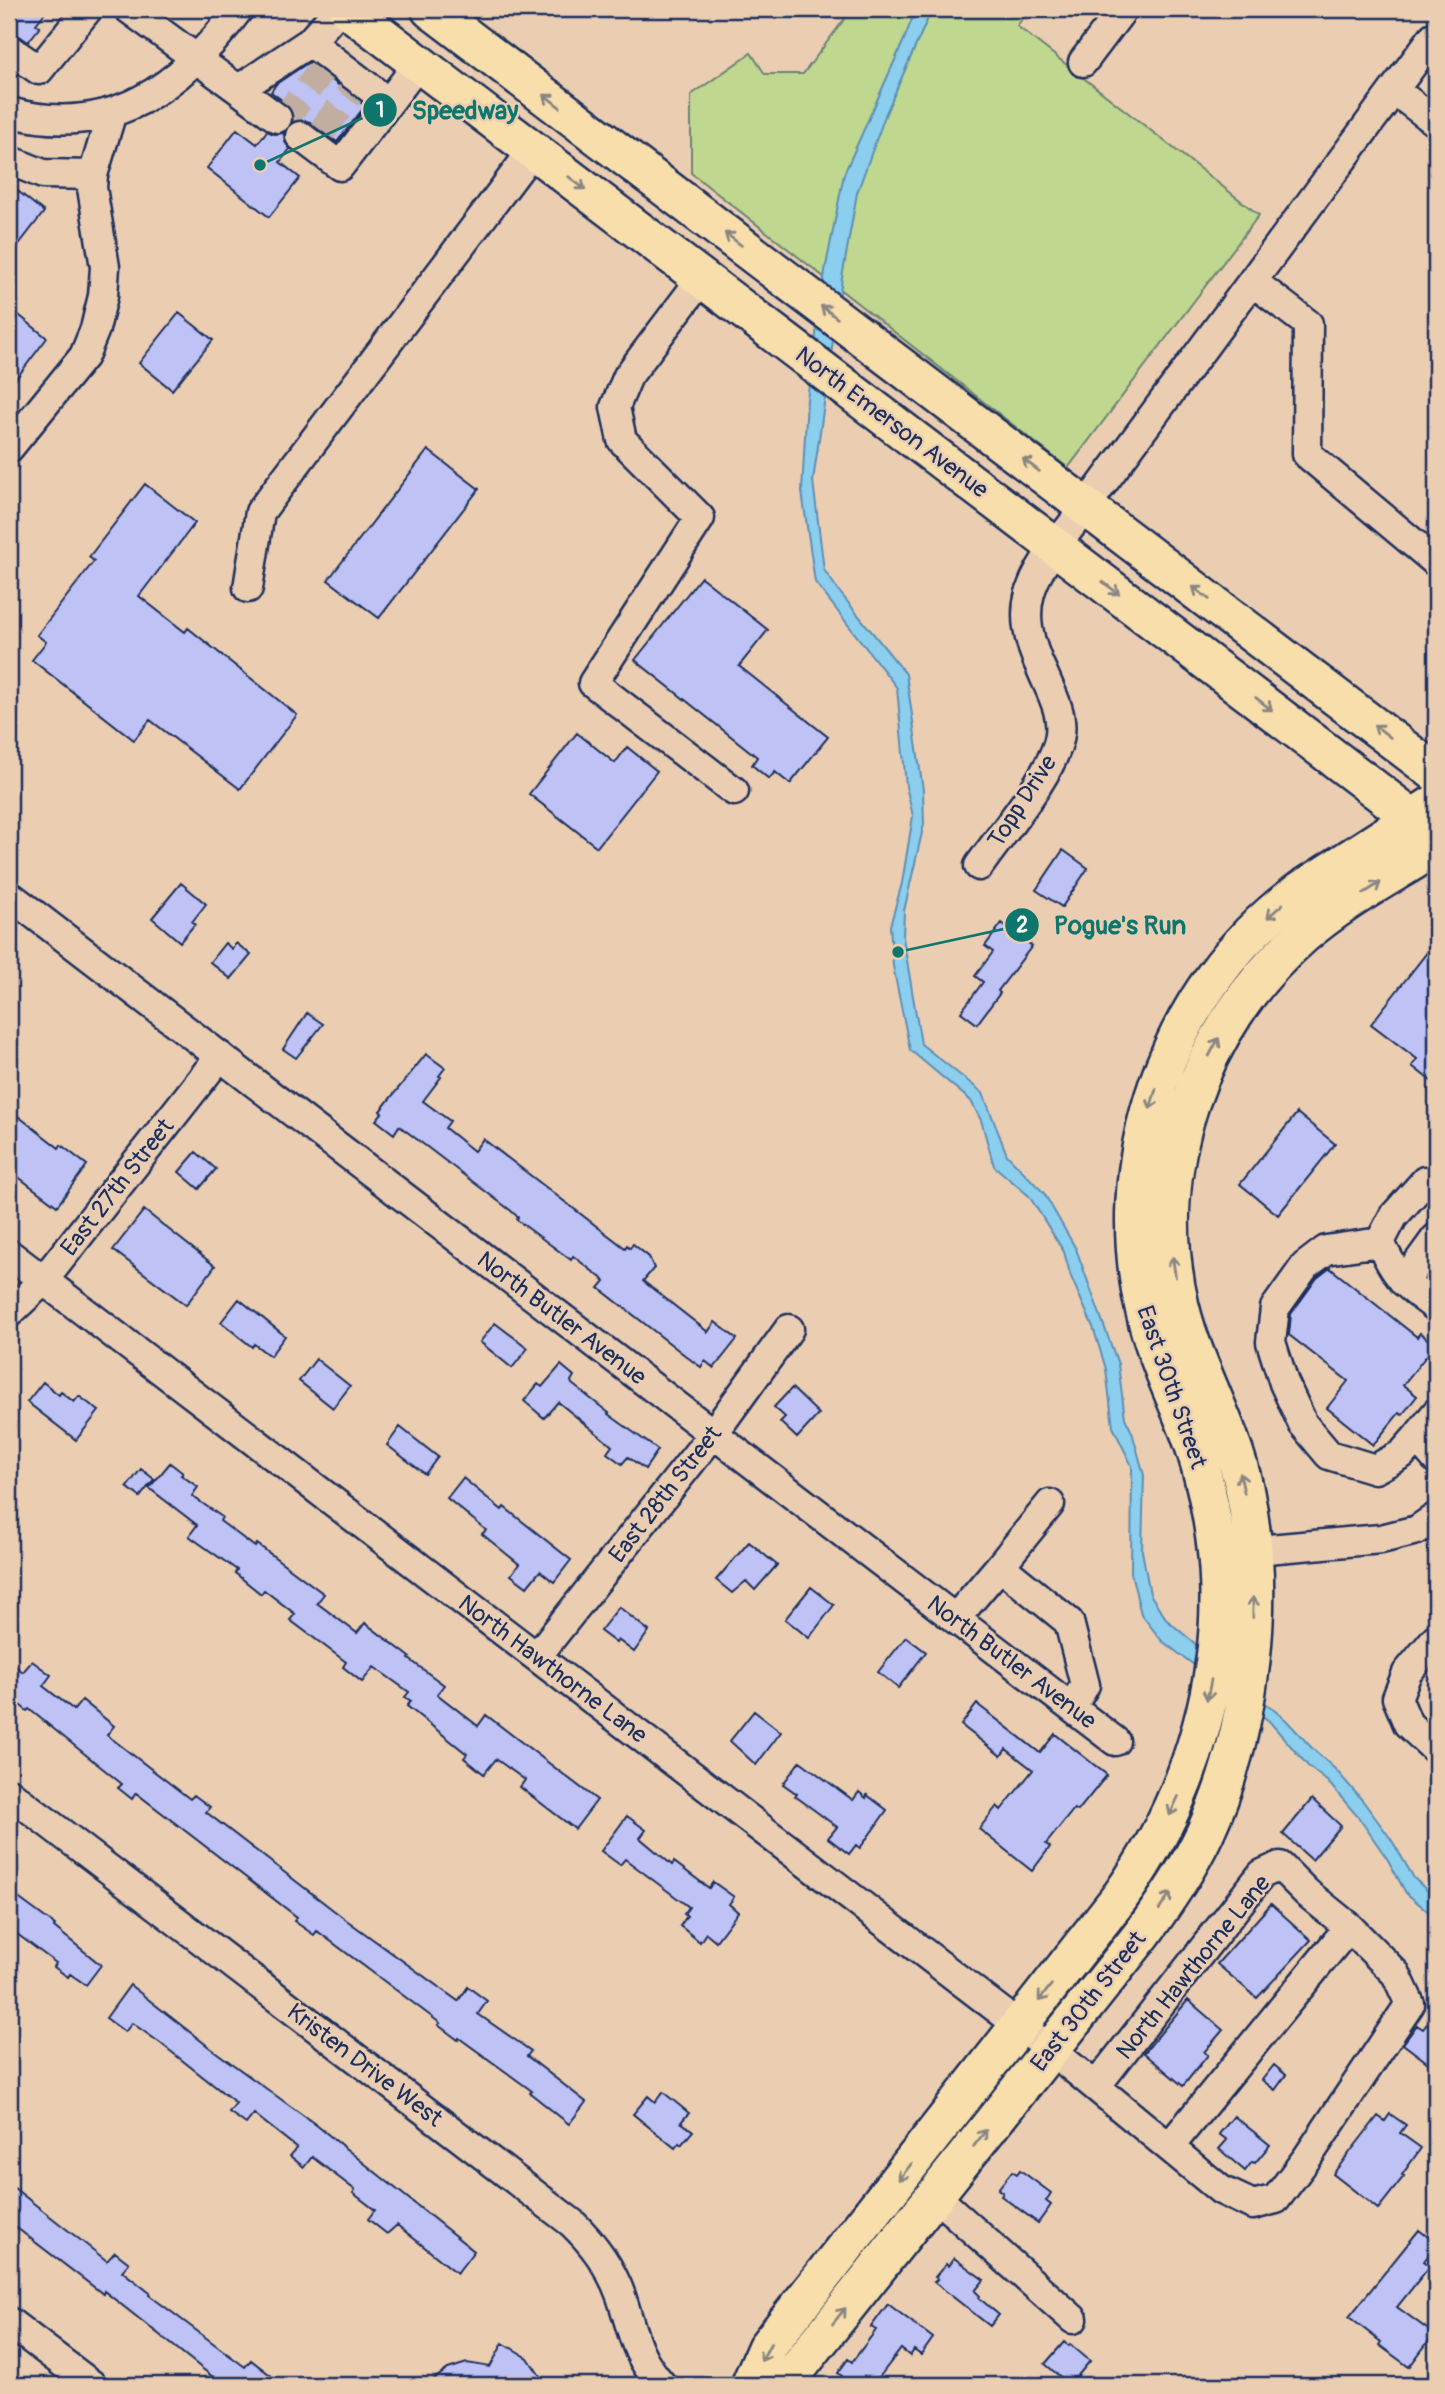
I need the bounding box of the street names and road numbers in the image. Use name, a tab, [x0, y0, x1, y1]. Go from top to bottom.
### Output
street label: North Emerson Avenue	[790, 340, 994, 504]
street label: Topp Drive	[982, 749, 1063, 853]
street label: East 27th Street	[55, 1112, 180, 1262]
street label: North Butler Avenue	[471, 1245, 652, 1392]
street label: East 30th Street	[1130, 1302, 1213, 1473]
street label: East 28th Street	[603, 1420, 728, 1569]
street label: North Hawthorne Lane	[453, 1589, 653, 1750]
street label: North Butler Avenue	[921, 1589, 1102, 1736]
street label: North Hawthorne Lane	[1110, 1869, 1277, 2065]
street label: East 30th Street	[1025, 1925, 1152, 2077]
street label: Kristen Drive West	[281, 1998, 448, 2133]

